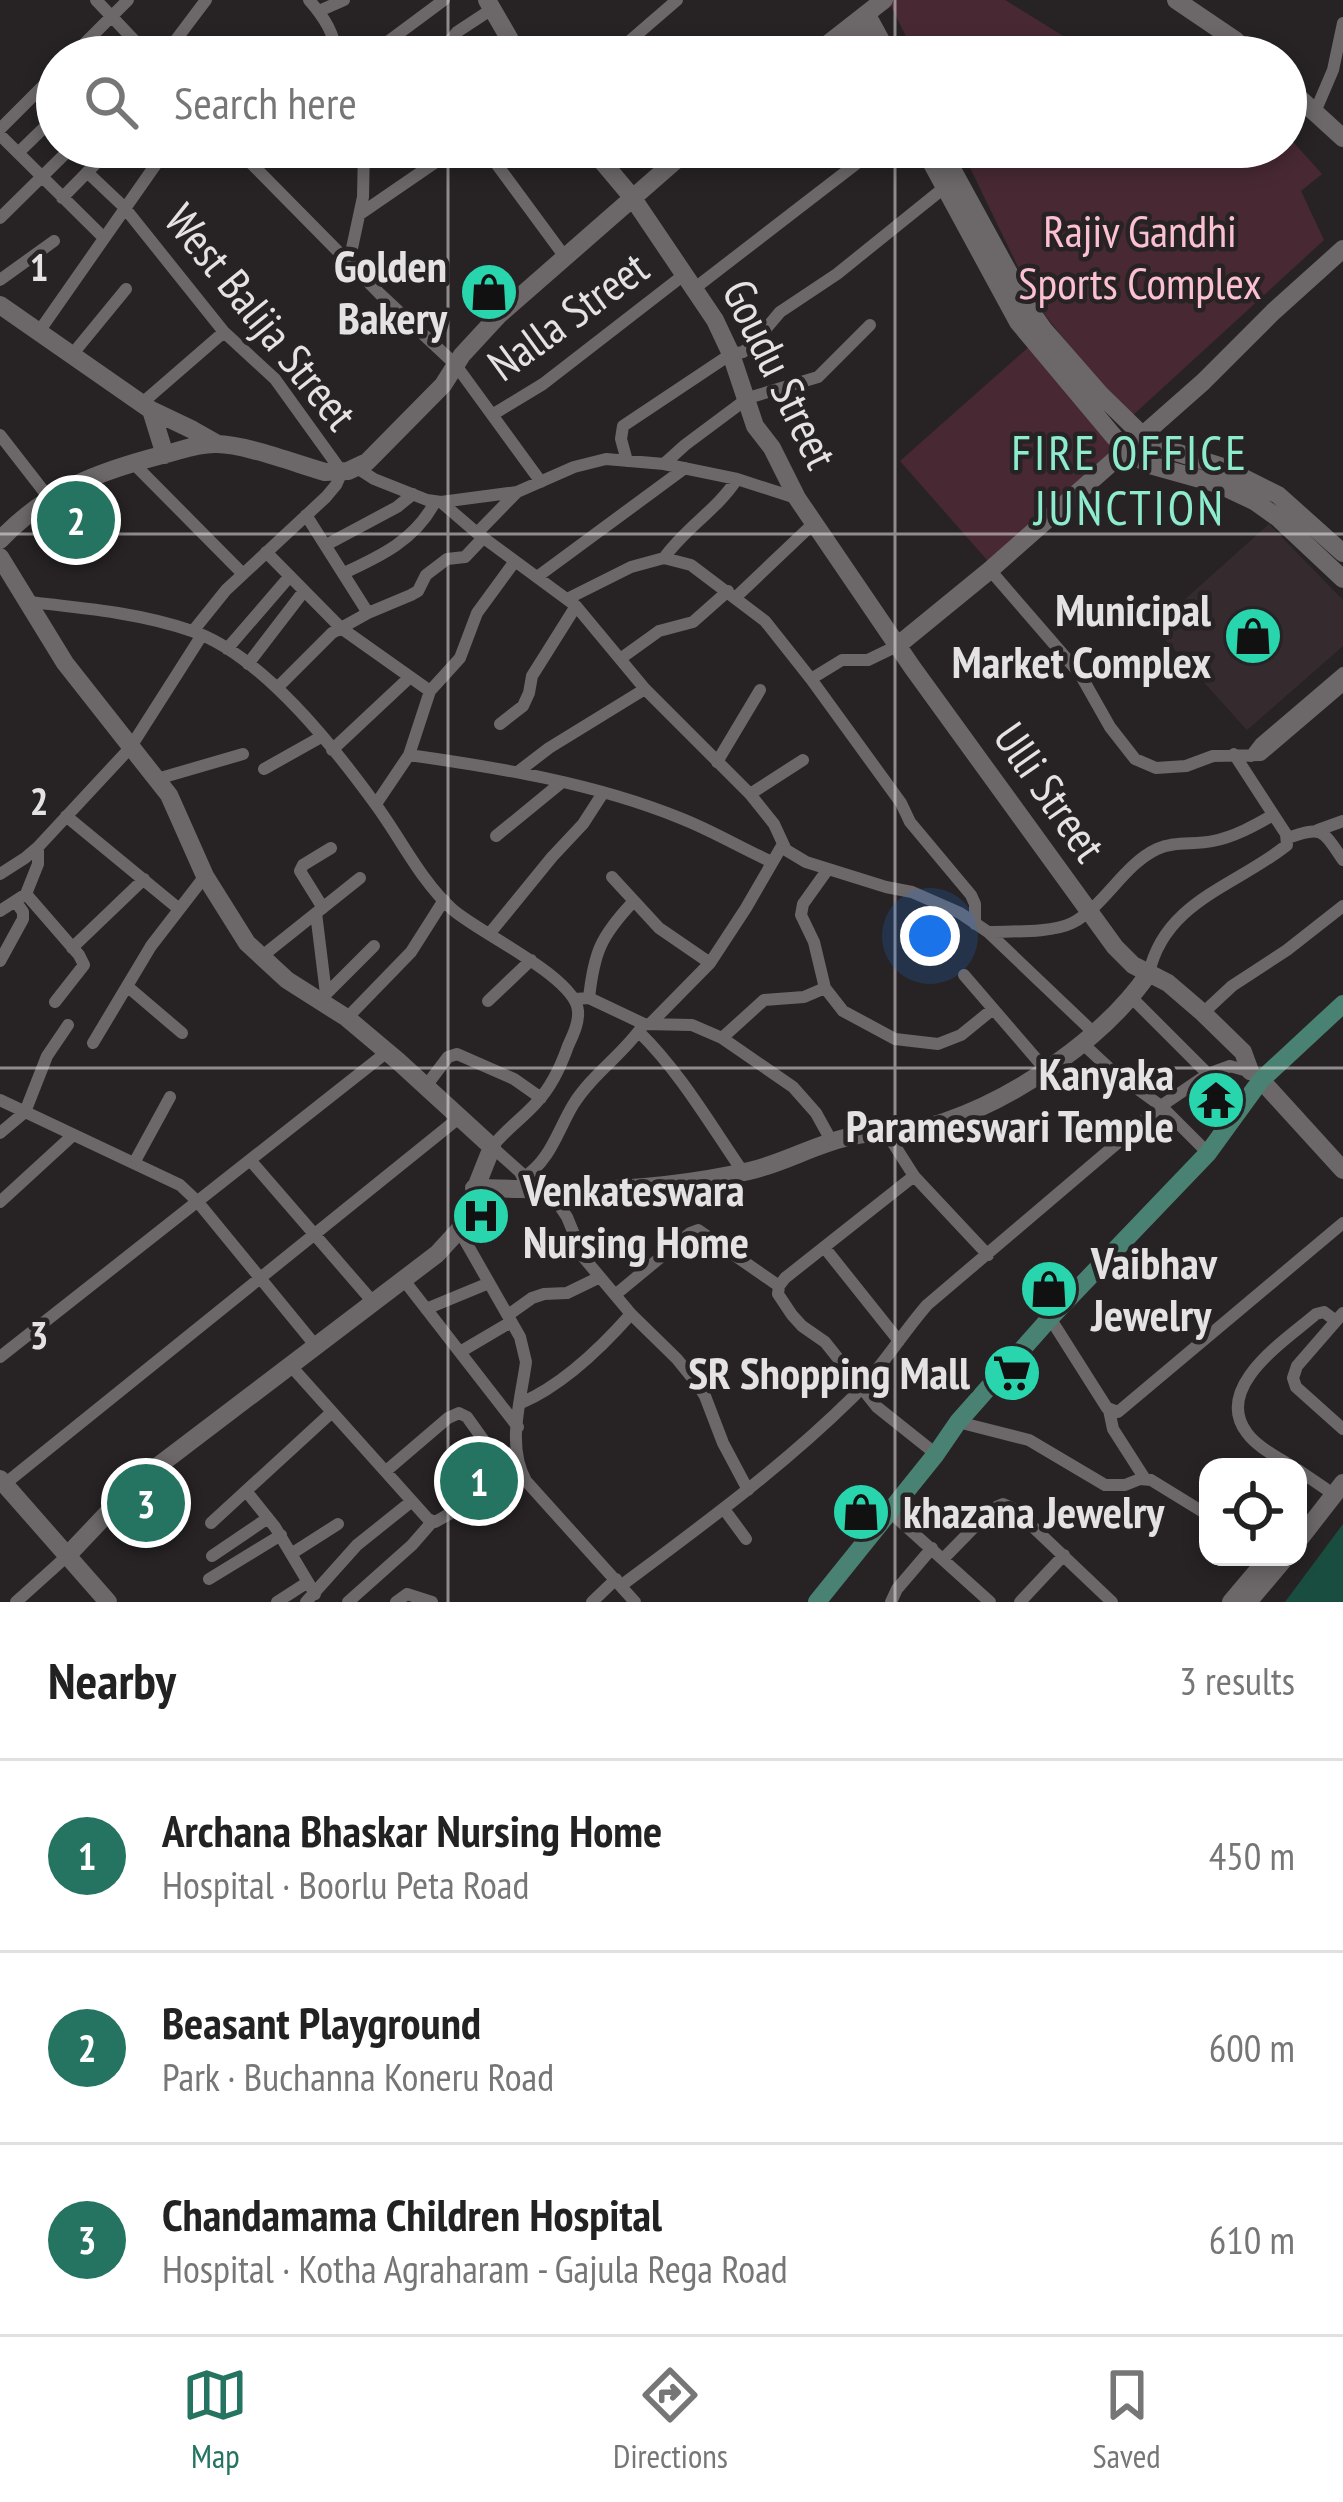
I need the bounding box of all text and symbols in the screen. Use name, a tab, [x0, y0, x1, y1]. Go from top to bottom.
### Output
search box	[36, 36, 1307, 168]
icon: search	[78, 69, 144, 135]
text: Search here	[174, 73, 357, 131]
street label: West Balija Street	[153, 192, 371, 442]
park label: Rajiv Gandhi Sports Complex	[1018, 201, 1262, 311]
place label: Golden Bakery	[334, 236, 448, 346]
street label: Nalla Street	[476, 237, 659, 393]
text: 1	[30, 241, 48, 292]
shop icon: Golden Bakery	[458, 261, 520, 323]
street label: Goudu Street	[710, 270, 852, 478]
district label: FIRE OFFICE JUNCTION	[1011, 421, 1249, 538]
pin: 2	[37, 475, 115, 565]
place label: Municipal Market Complex	[952, 580, 1212, 690]
shop icon: Municipal Market Complex	[1222, 605, 1284, 667]
street label: Ulli Street	[982, 711, 1120, 873]
text: 2	[30, 775, 48, 826]
your location	[900, 906, 960, 966]
place label: Kanyaka Parameswari Temple	[846, 1044, 1174, 1154]
temple icon: Kanyaka Parameswari Temple	[1185, 1069, 1247, 1131]
place label: Venkateswara Nursing Home	[522, 1160, 749, 1270]
hospital icon: Venkateswara Nursing Home	[450, 1185, 512, 1247]
place label: Vaibhav Jewelry	[1090, 1233, 1218, 1343]
shop icon: Vaibhav Jewelry	[1018, 1258, 1080, 1320]
text: 3	[30, 1309, 48, 1360]
supermarket icon: SR Shopping Mall	[981, 1342, 1043, 1404]
place label: SR Shopping Mall	[688, 1343, 971, 1401]
pin: 1	[440, 1436, 518, 1526]
pin: 3	[107, 1458, 185, 1548]
map controls	[1199, 1458, 1307, 1566]
button: locate	[1199, 1458, 1307, 1566]
shop icon: khazana Jewelry	[830, 1481, 892, 1543]
place label: khazana Jewelry	[903, 1482, 1165, 1540]
text: Nearby	[48, 1647, 176, 1713]
text: 3 results	[1179, 1655, 1295, 1706]
text: Archana Bhaskar Nursing Home	[162, 1801, 662, 1859]
text: 1	[78, 1830, 96, 1881]
text: 450 m	[1209, 1830, 1295, 1881]
text: Hospital · Boorlu Peta Road	[162, 1859, 529, 1910]
text: Beasant Playground	[162, 1993, 481, 2051]
text: 2	[78, 2022, 96, 2073]
text: 600 m	[1209, 2022, 1295, 2073]
text: Park · Buchanna Koneru Road	[162, 2051, 554, 2102]
text: Chandamama Children Hospital	[162, 2185, 662, 2243]
text: 3	[78, 2214, 96, 2265]
text: 610 m	[1209, 2214, 1295, 2265]
text: Hospital · Kotha Agraharam - Gajula Rega Road	[162, 2243, 788, 2294]
tab: Map	[182, 2362, 248, 2477]
tab: Directions	[613, 2362, 728, 2477]
tab: Saved	[1093, 2362, 1161, 2477]

